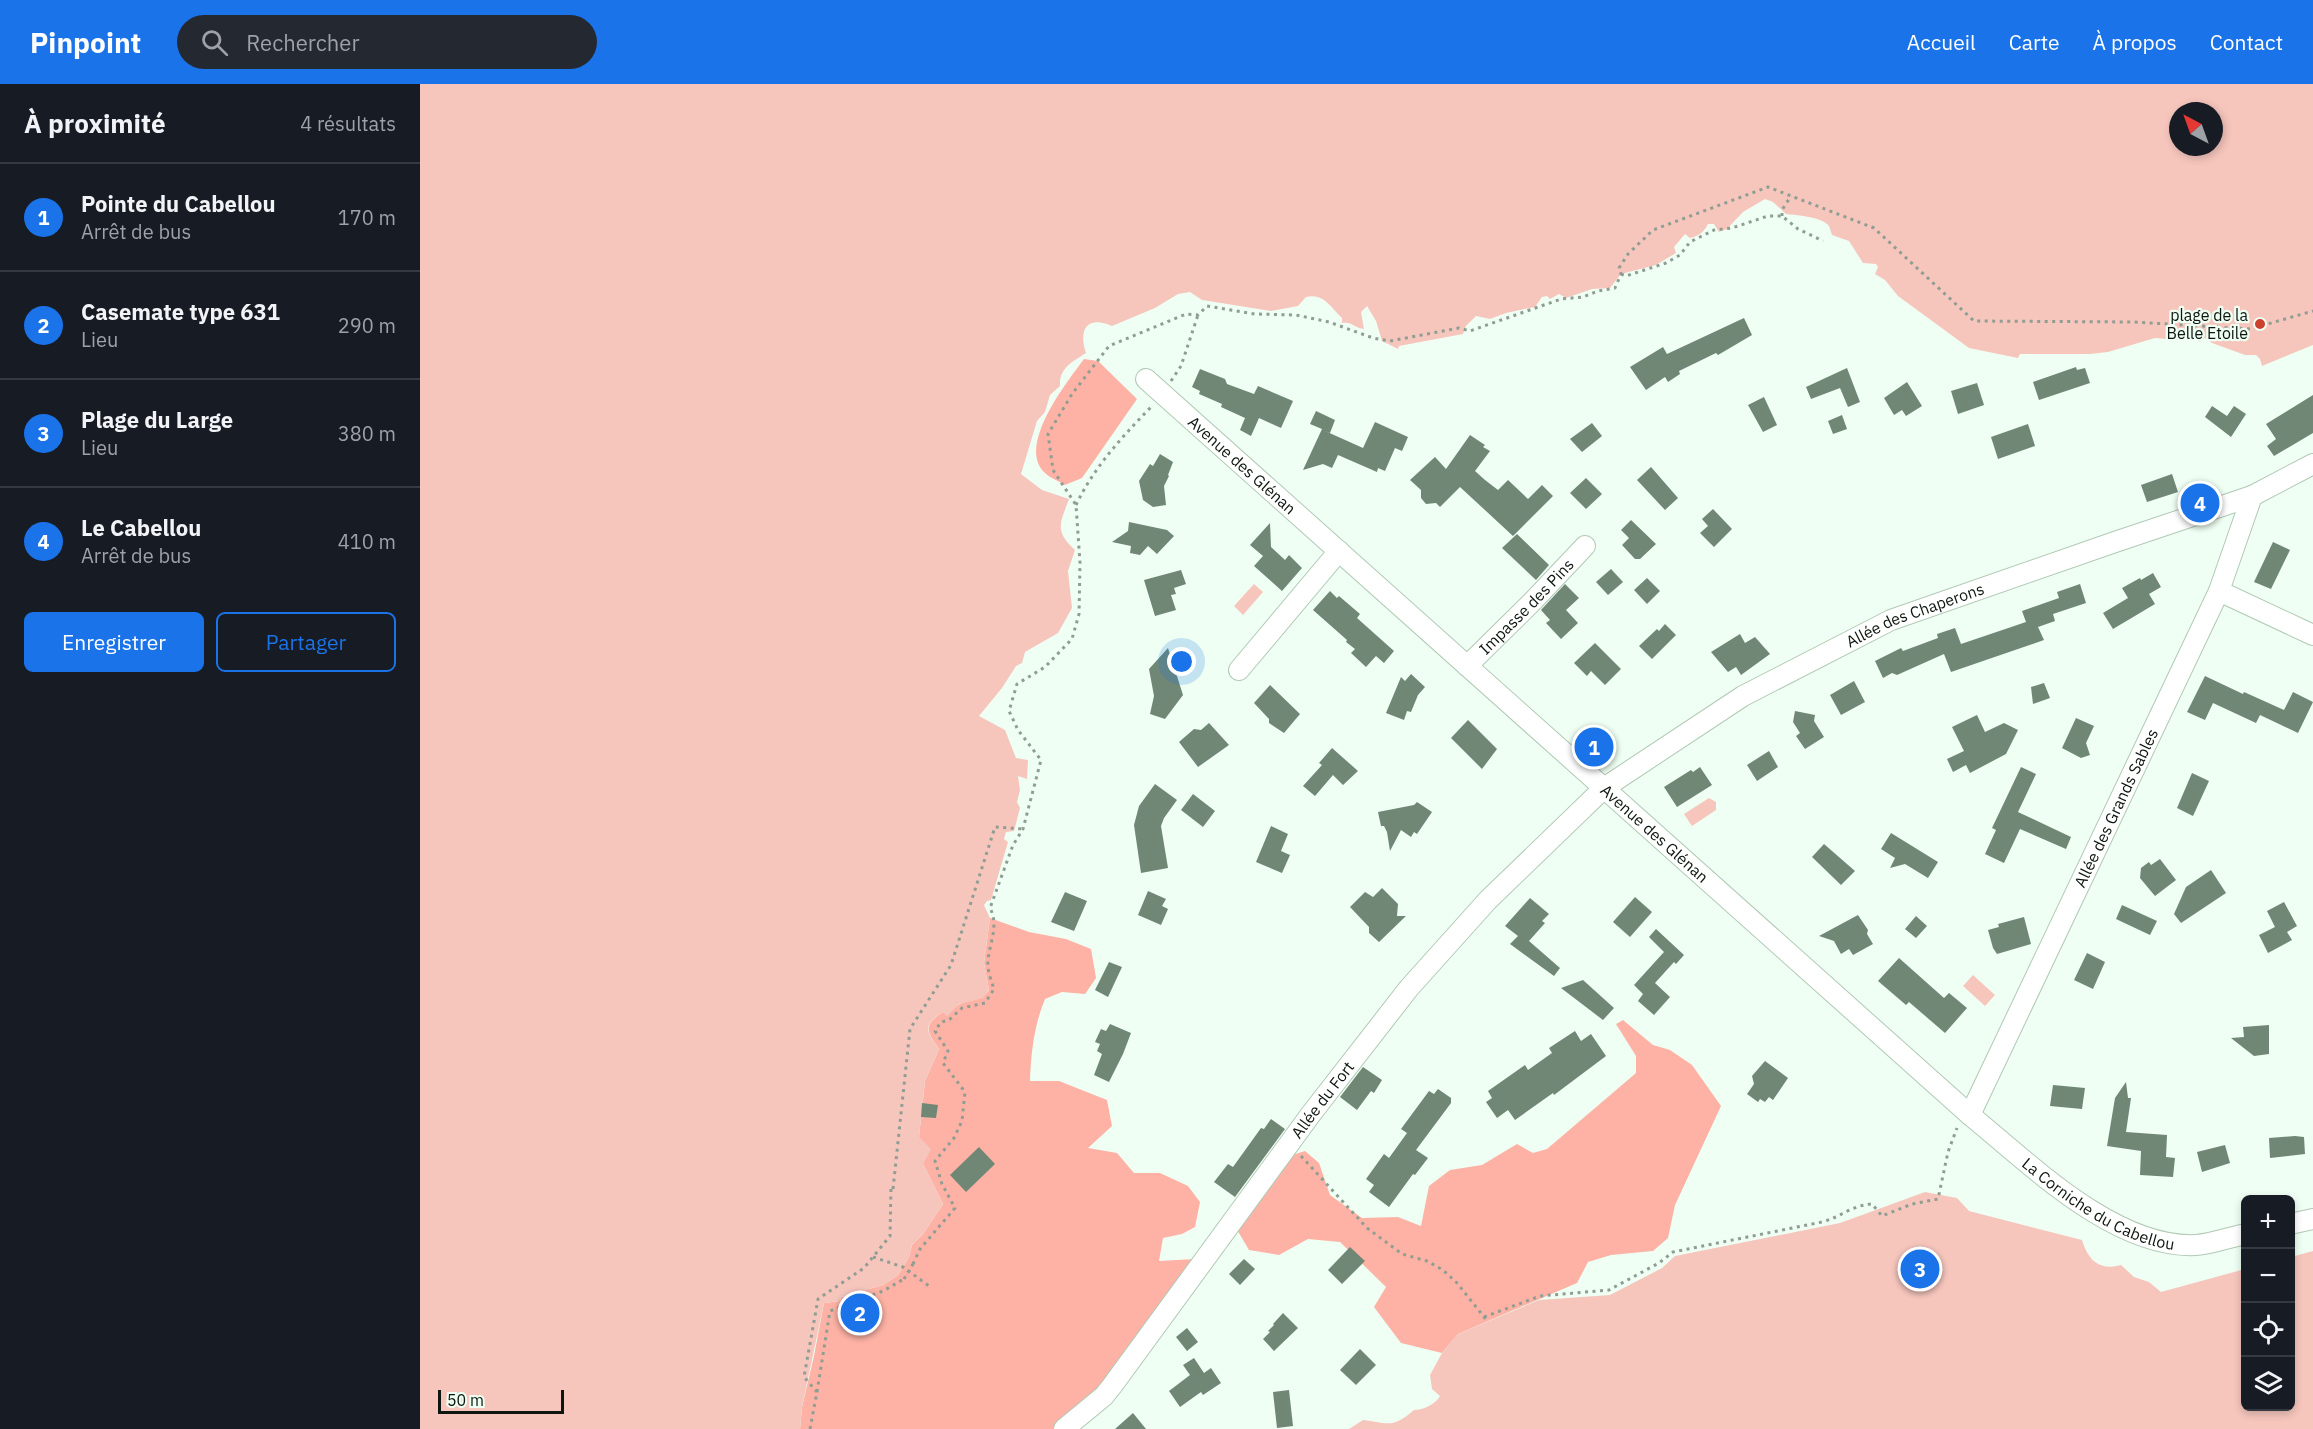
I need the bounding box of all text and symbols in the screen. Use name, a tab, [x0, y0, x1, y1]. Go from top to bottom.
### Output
search box	[177, 15, 597, 69]
text: Pinpoint	[30, 24, 141, 61]
icon: search	[198, 26, 231, 59]
text: Rechercher	[246, 28, 359, 57]
text: Accueil	[1907, 28, 1976, 56]
text: Carte	[2009, 28, 2060, 56]
text: À propos	[2093, 28, 2177, 56]
text: Contact	[2210, 28, 2283, 56]
north arrow	[2169, 102, 2223, 156]
text: À proximité	[24, 106, 166, 140]
text: 4 résultats	[300, 110, 396, 137]
text: Pointe du Cabellou	[81, 189, 276, 218]
text: 1	[38, 204, 50, 231]
text: 170 m	[338, 204, 396, 231]
text: Arrêt de bus	[81, 218, 191, 245]
text: Casemate type 631	[81, 297, 280, 326]
place label: plage de la Belle Etoile	[2167, 305, 2248, 343]
text: 2	[38, 312, 50, 339]
text: 290 m	[338, 312, 396, 339]
marker: plage de la Belle Etoile	[2253, 317, 2267, 331]
text: Lieu	[81, 326, 118, 353]
text: Plage du Large	[81, 405, 233, 434]
street label: Avenue des Glénan	[1184, 412, 1300, 518]
text: 3	[38, 420, 50, 447]
text: 380 m	[338, 420, 396, 447]
text: Lieu	[81, 434, 118, 461]
pin: 4	[2180, 480, 2220, 526]
text: Le Cabellou	[81, 513, 201, 542]
text: 4	[38, 528, 50, 555]
text: 410 m	[338, 528, 396, 555]
text: Arrêt de bus	[81, 542, 191, 569]
street label: Impasse des Pins	[1475, 554, 1578, 659]
street label: Allée des Chaperons	[1842, 578, 1987, 652]
button: Enregistrer	[24, 612, 204, 672]
button: Partager	[216, 612, 396, 672]
your location	[1167, 647, 1196, 676]
pin: 1	[1574, 724, 1614, 770]
street label: Allée des Grands Sables	[2070, 725, 2162, 891]
street label: Avenue des Glénan	[1597, 780, 1713, 887]
street label: Allée du Fort	[1287, 1057, 1358, 1142]
street label: La Corniche du Cabellou	[2018, 1153, 2176, 1254]
map controls	[2241, 1195, 2295, 1411]
button: +	[2241, 1195, 2295, 1249]
pin: 3	[1900, 1246, 1940, 1292]
button: −	[2241, 1249, 2295, 1303]
pin: 2	[840, 1290, 880, 1336]
button: locate	[2241, 1303, 2295, 1357]
button: layers	[2241, 1357, 2295, 1411]
scale bar	[438, 1387, 564, 1414]
text: 50 m	[447, 1390, 484, 1410]

